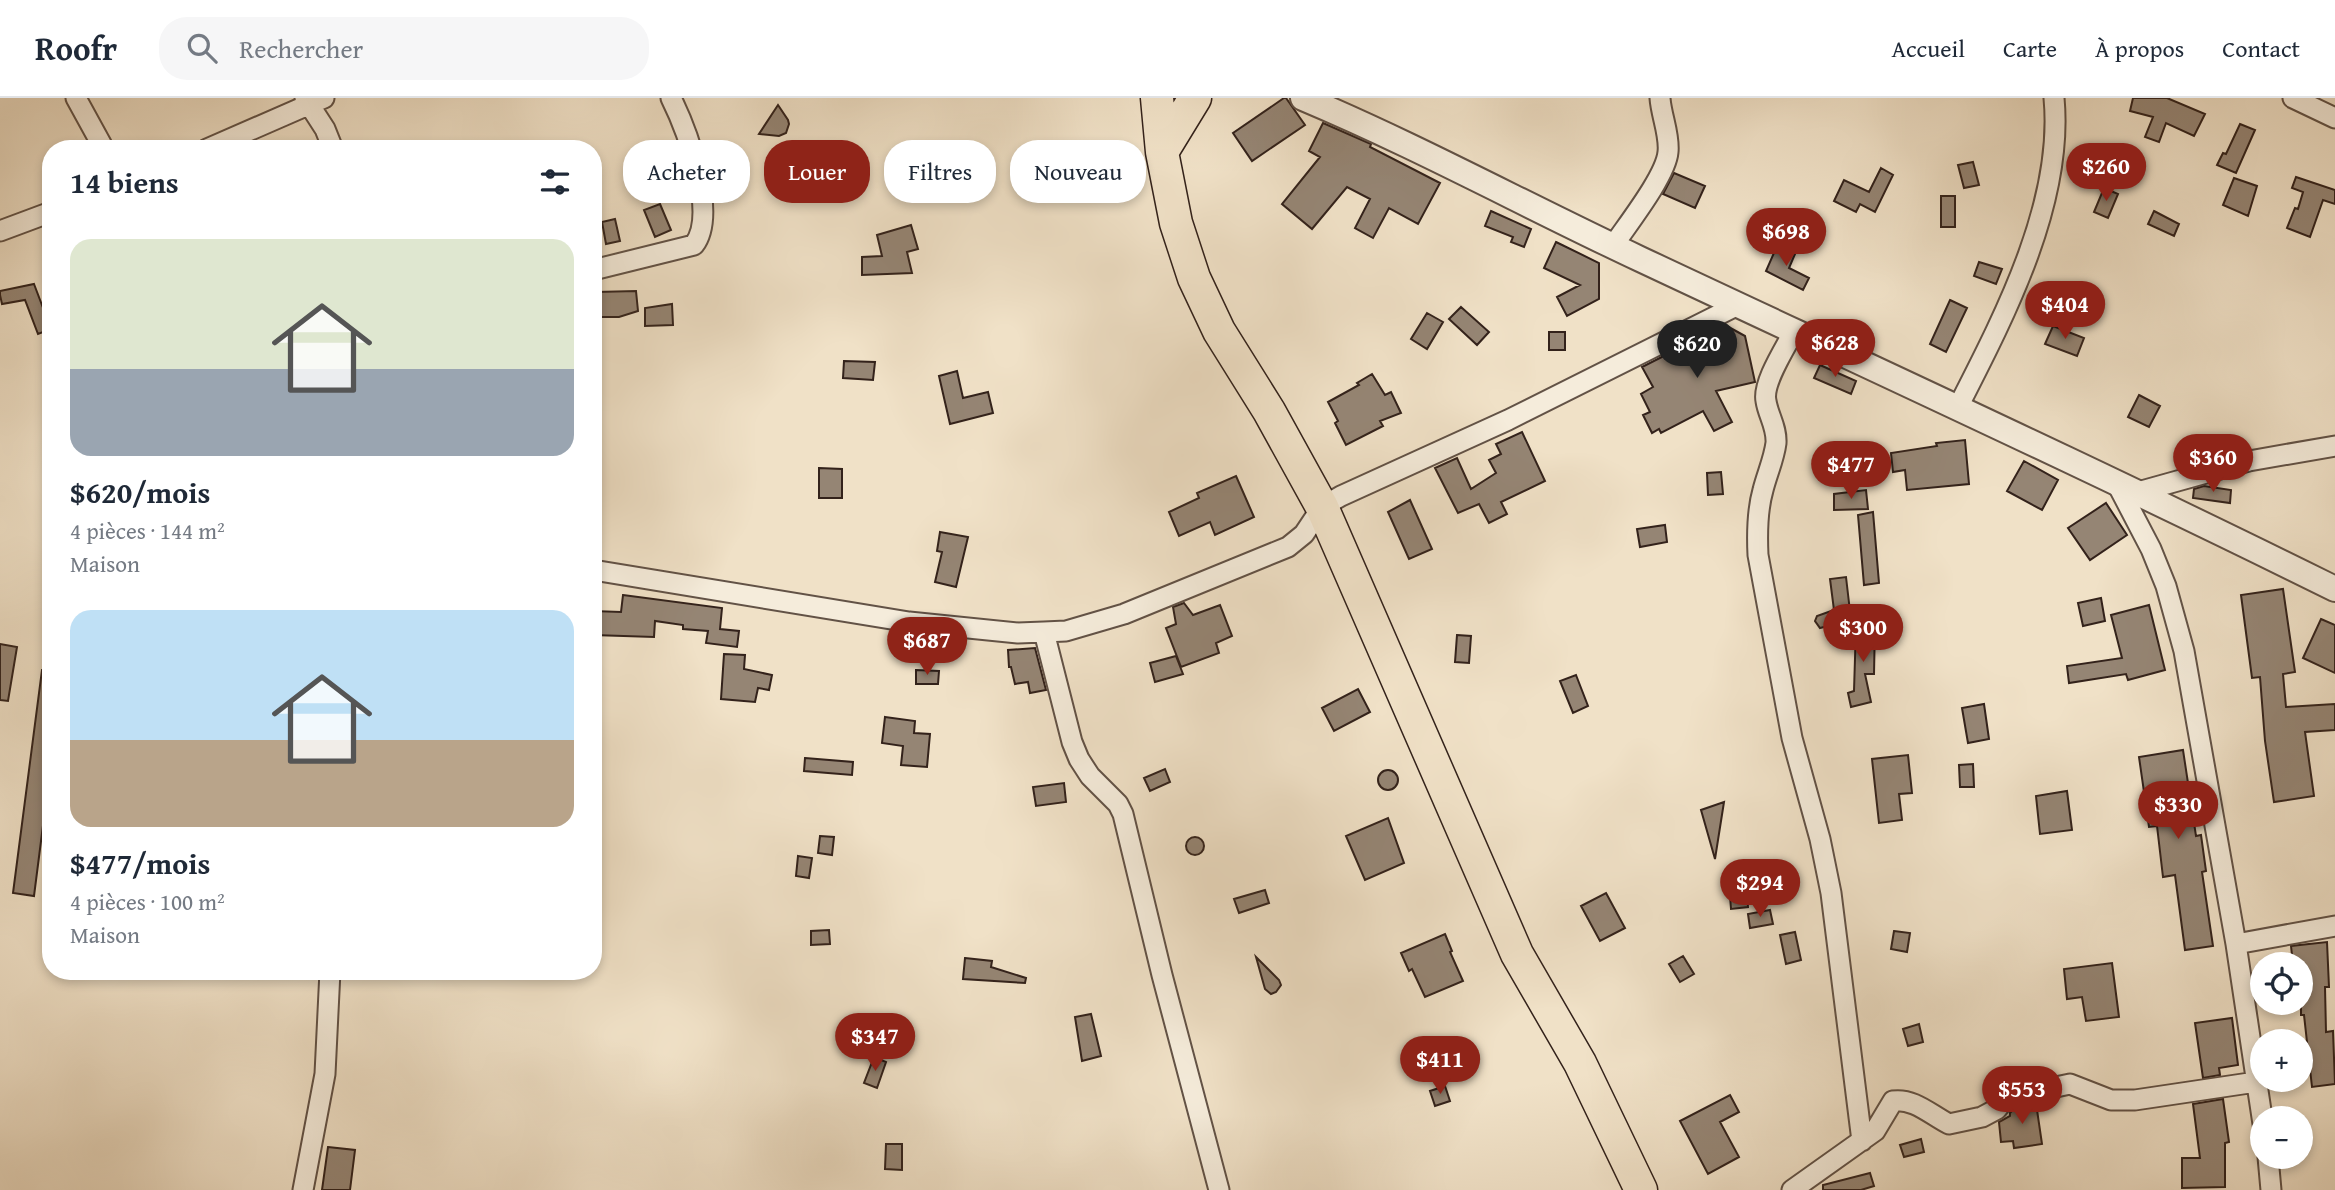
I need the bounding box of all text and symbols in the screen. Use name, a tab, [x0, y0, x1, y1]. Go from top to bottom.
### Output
search box	[159, 17, 649, 80]
text: Roofr	[35, 24, 117, 72]
icon: search	[183, 29, 221, 67]
text: Rechercher	[239, 29, 363, 68]
text: Accueil	[1891, 31, 1965, 66]
text: Carte	[2003, 31, 2057, 66]
text: À propos	[2095, 31, 2184, 66]
text: Contact	[2222, 31, 2300, 66]
chip: Acheter	[623, 140, 750, 203]
chip: Louer	[764, 140, 870, 203]
chip: Filtres	[884, 140, 996, 203]
chip: Nouveau	[1010, 140, 1146, 203]
pin: $260	[2065, 144, 2147, 203]
text: $260	[2082, 149, 2130, 182]
text: 14 biens	[70, 160, 179, 204]
icon: filters	[536, 163, 574, 201]
pin: $698	[1745, 208, 1827, 268]
text: $698	[1762, 214, 1810, 247]
pin: $404	[2024, 282, 2106, 341]
icon: home	[259, 285, 385, 411]
text: $404	[2041, 287, 2089, 320]
pin: $620	[1656, 320, 1738, 380]
pin: $628	[1794, 320, 1876, 379]
text: $628	[1811, 325, 1859, 358]
text: $620	[1673, 326, 1721, 359]
pin: $360	[2172, 434, 2254, 494]
text: $360	[2189, 440, 2237, 473]
pin: $477	[1810, 442, 1892, 501]
text: $477	[1827, 447, 1875, 480]
text: $620/mois	[70, 470, 210, 514]
text: 4 pièces · 144 m²	[70, 514, 225, 547]
text: Maison	[70, 547, 140, 580]
pin: $300	[1822, 604, 1904, 664]
text: $300	[1839, 610, 1887, 643]
pin: $687	[886, 618, 968, 677]
text: $687	[903, 623, 951, 656]
icon: home	[259, 656, 385, 782]
pin: $330	[2137, 782, 2219, 841]
text: $330	[2154, 787, 2202, 820]
text: $477/mois	[70, 841, 210, 885]
pin: $294	[1719, 860, 1801, 919]
text: $294	[1736, 865, 1784, 898]
text: 4 pièces · 100 m²	[70, 885, 225, 918]
text: Maison	[70, 918, 140, 951]
map controls	[2250, 952, 2313, 1169]
button: locate	[2250, 952, 2313, 1015]
pin: $347	[834, 1014, 916, 1073]
text: $347	[851, 1019, 899, 1052]
button: +	[2250, 1029, 2313, 1092]
pin: $411	[1399, 1037, 1481, 1096]
text: $411	[1416, 1042, 1464, 1075]
pin: $553	[1981, 1066, 2063, 1126]
text: $553	[1998, 1072, 2046, 1105]
button: −	[2250, 1106, 2313, 1169]

